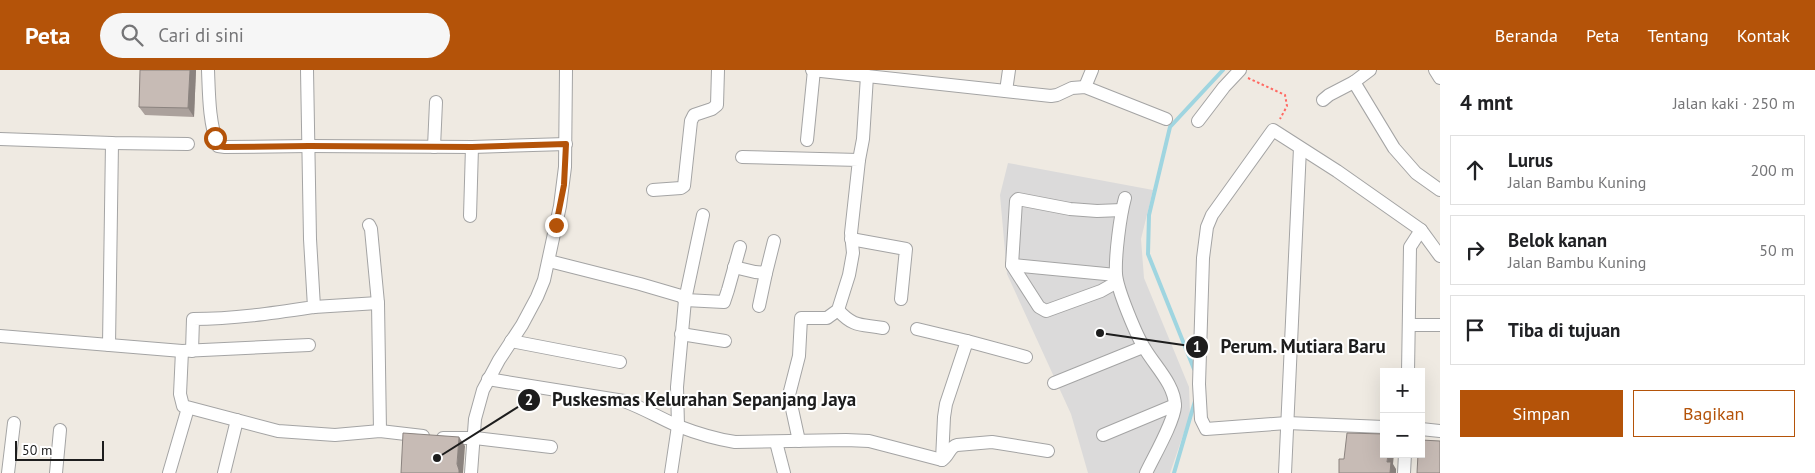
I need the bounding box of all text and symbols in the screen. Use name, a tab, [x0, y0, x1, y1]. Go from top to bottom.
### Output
search box	[100, 13, 450, 58]
text: Peta	[25, 20, 70, 51]
icon: search	[118, 21, 146, 49]
text: Cari di sini	[158, 23, 244, 47]
text: Beranda	[1495, 24, 1558, 47]
text: Peta	[1586, 24, 1620, 47]
text: Tentang	[1648, 24, 1709, 47]
text: Kontak	[1737, 24, 1790, 47]
text: 4 mnt	[1460, 89, 1513, 116]
text: Jalan kaki · 250 m	[1673, 93, 1795, 113]
route start	[204, 127, 227, 150]
text: Lurus	[1508, 148, 1553, 172]
icon: ahead	[1461, 156, 1489, 184]
text: 200 m	[1751, 160, 1794, 180]
text: Jalan Bambu Kuning	[1508, 172, 1646, 192]
route end	[545, 214, 568, 237]
text: Belok kanan	[1508, 228, 1607, 252]
icon: right	[1461, 236, 1489, 264]
text: 50 m	[1759, 240, 1794, 260]
text: Jalan Bambu Kuning	[1508, 252, 1646, 272]
icon: arrive	[1461, 316, 1489, 344]
text: Tiba di tujuan	[1508, 318, 1620, 342]
callout: Perum. Mutiara Baru	[1185, 330, 1396, 364]
text: Perum. Mutiara Baru	[1220, 334, 1386, 358]
text: 1	[1193, 337, 1201, 356]
map controls	[1380, 368, 1425, 458]
button: +	[1380, 368, 1425, 413]
callout: Puskesmas Kelurahan Sepanjang Jaya	[517, 383, 866, 417]
text: Puskesmas Kelurahan Sepanjang Jaya	[552, 387, 856, 411]
text: 2	[525, 390, 533, 409]
button: Simpan	[1460, 390, 1623, 437]
button: Bagikan	[1633, 390, 1795, 437]
button: −	[1380, 413, 1425, 458]
scale bar	[15, 438, 104, 461]
text: 50 m	[22, 441, 52, 459]

